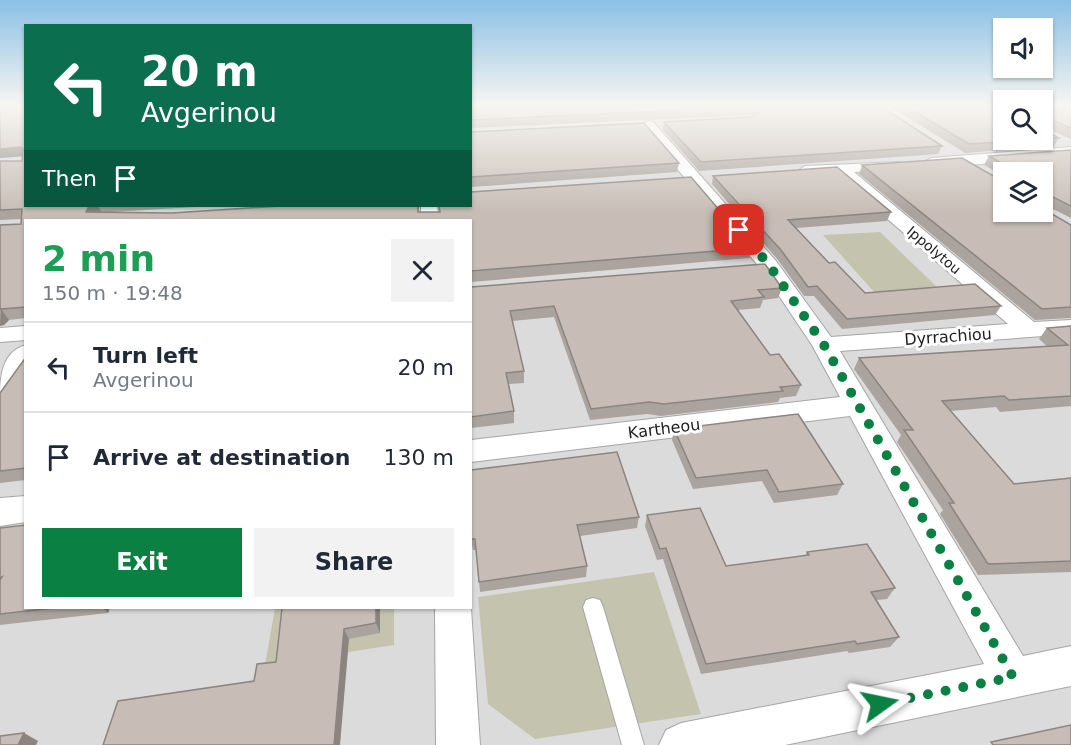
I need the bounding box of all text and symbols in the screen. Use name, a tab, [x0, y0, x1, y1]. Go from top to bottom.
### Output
map controls	[993, 18, 1053, 222]
button: sound	[993, 18, 1053, 78]
text: 20 m	[141, 47, 258, 96]
icon: left	[42, 48, 120, 126]
button: search	[993, 90, 1053, 150]
text: Avgerinou	[141, 97, 277, 128]
icon: arrive	[109, 162, 142, 195]
button: layers	[993, 162, 1053, 222]
text: Then	[42, 166, 97, 191]
pin	[713, 204, 764, 255]
icon: arrive	[722, 213, 755, 246]
street label: Ippolytou	[904, 223, 964, 277]
text: 2 min	[42, 238, 155, 279]
button: close	[391, 239, 454, 302]
text: 150 m · 19:48	[42, 281, 183, 305]
street label: Dyrrachiou	[904, 324, 992, 349]
text: Turn left	[93, 343, 198, 368]
icon: left	[42, 351, 75, 384]
text: 20 m	[398, 355, 454, 380]
text: Avgerinou	[93, 368, 194, 392]
street label: Kartheou	[627, 415, 701, 442]
icon: arrive	[42, 441, 75, 474]
text: Arrive at destination	[93, 445, 350, 470]
text: 130 m	[384, 445, 454, 470]
button: Exit	[42, 528, 242, 597]
button: Share	[254, 528, 454, 597]
position arrow	[848, 672, 912, 736]

